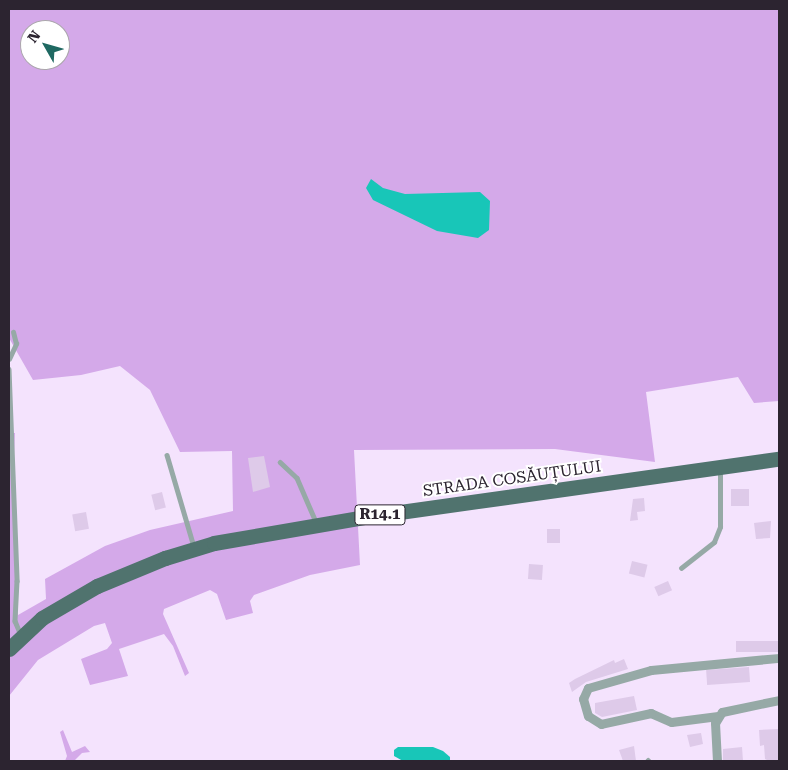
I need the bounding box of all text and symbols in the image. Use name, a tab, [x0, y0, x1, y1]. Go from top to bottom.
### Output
north arrow	[20, 20, 70, 70]
text: N	[24, 27, 44, 46]
street label: STRADA COSĂUȚULUI	[422, 457, 602, 501]
road number: R14.1	[354, 502, 406, 528]

